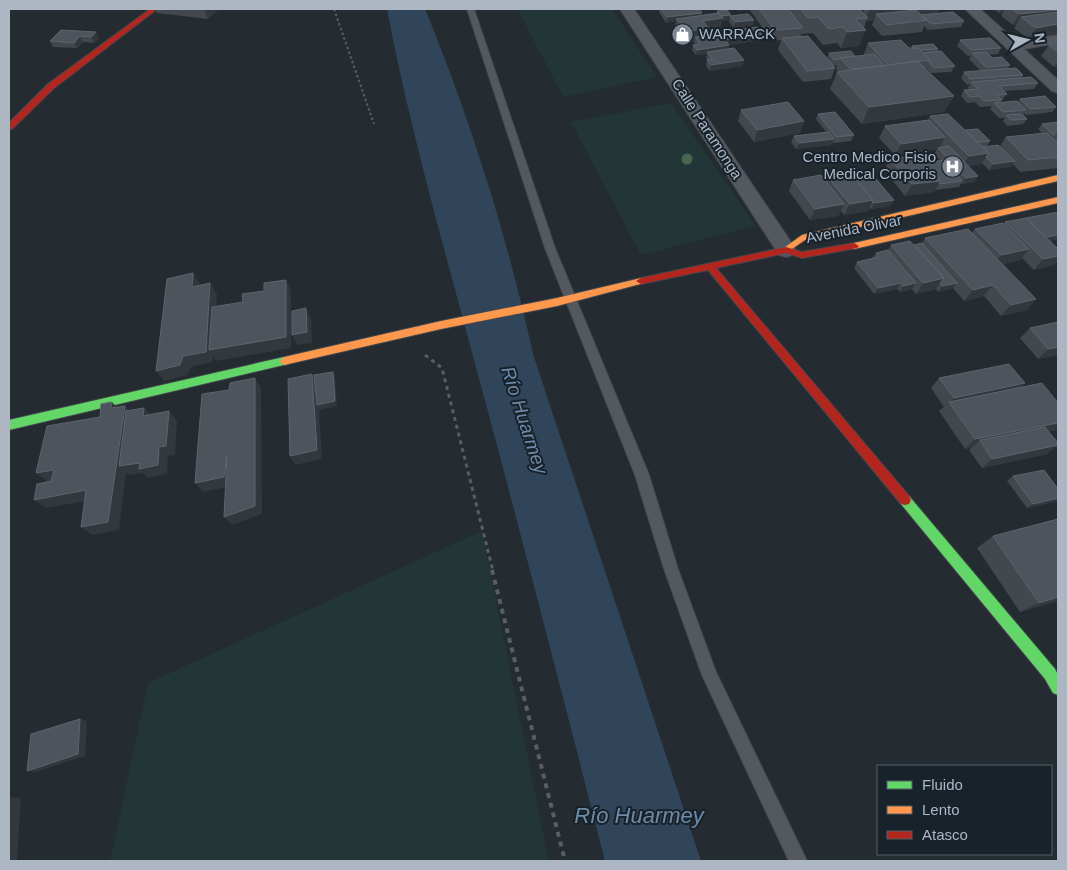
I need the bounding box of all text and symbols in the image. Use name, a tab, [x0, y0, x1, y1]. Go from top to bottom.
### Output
north arrow	[1002, 15, 1052, 65]
shop icon: WARRACK	[671, 22, 695, 46]
place label: WARRACK	[699, 25, 775, 42]
text: N	[1031, 32, 1049, 44]
street label: Calle Paramonga	[669, 75, 746, 183]
place label: Centro Medico Fisio Medical Corporis	[803, 148, 936, 182]
hospital icon: Centro Medico Fisio Medical Corporis	[940, 154, 964, 178]
street label: Avenida Olivar	[805, 211, 903, 246]
water label: Río Huarmey	[497, 364, 552, 478]
legend	[877, 765, 1052, 855]
text: Fluido	[922, 776, 963, 793]
text: Lento	[922, 801, 960, 818]
water label: Río Huarmey	[574, 803, 706, 828]
text: Atasco	[922, 826, 968, 843]

